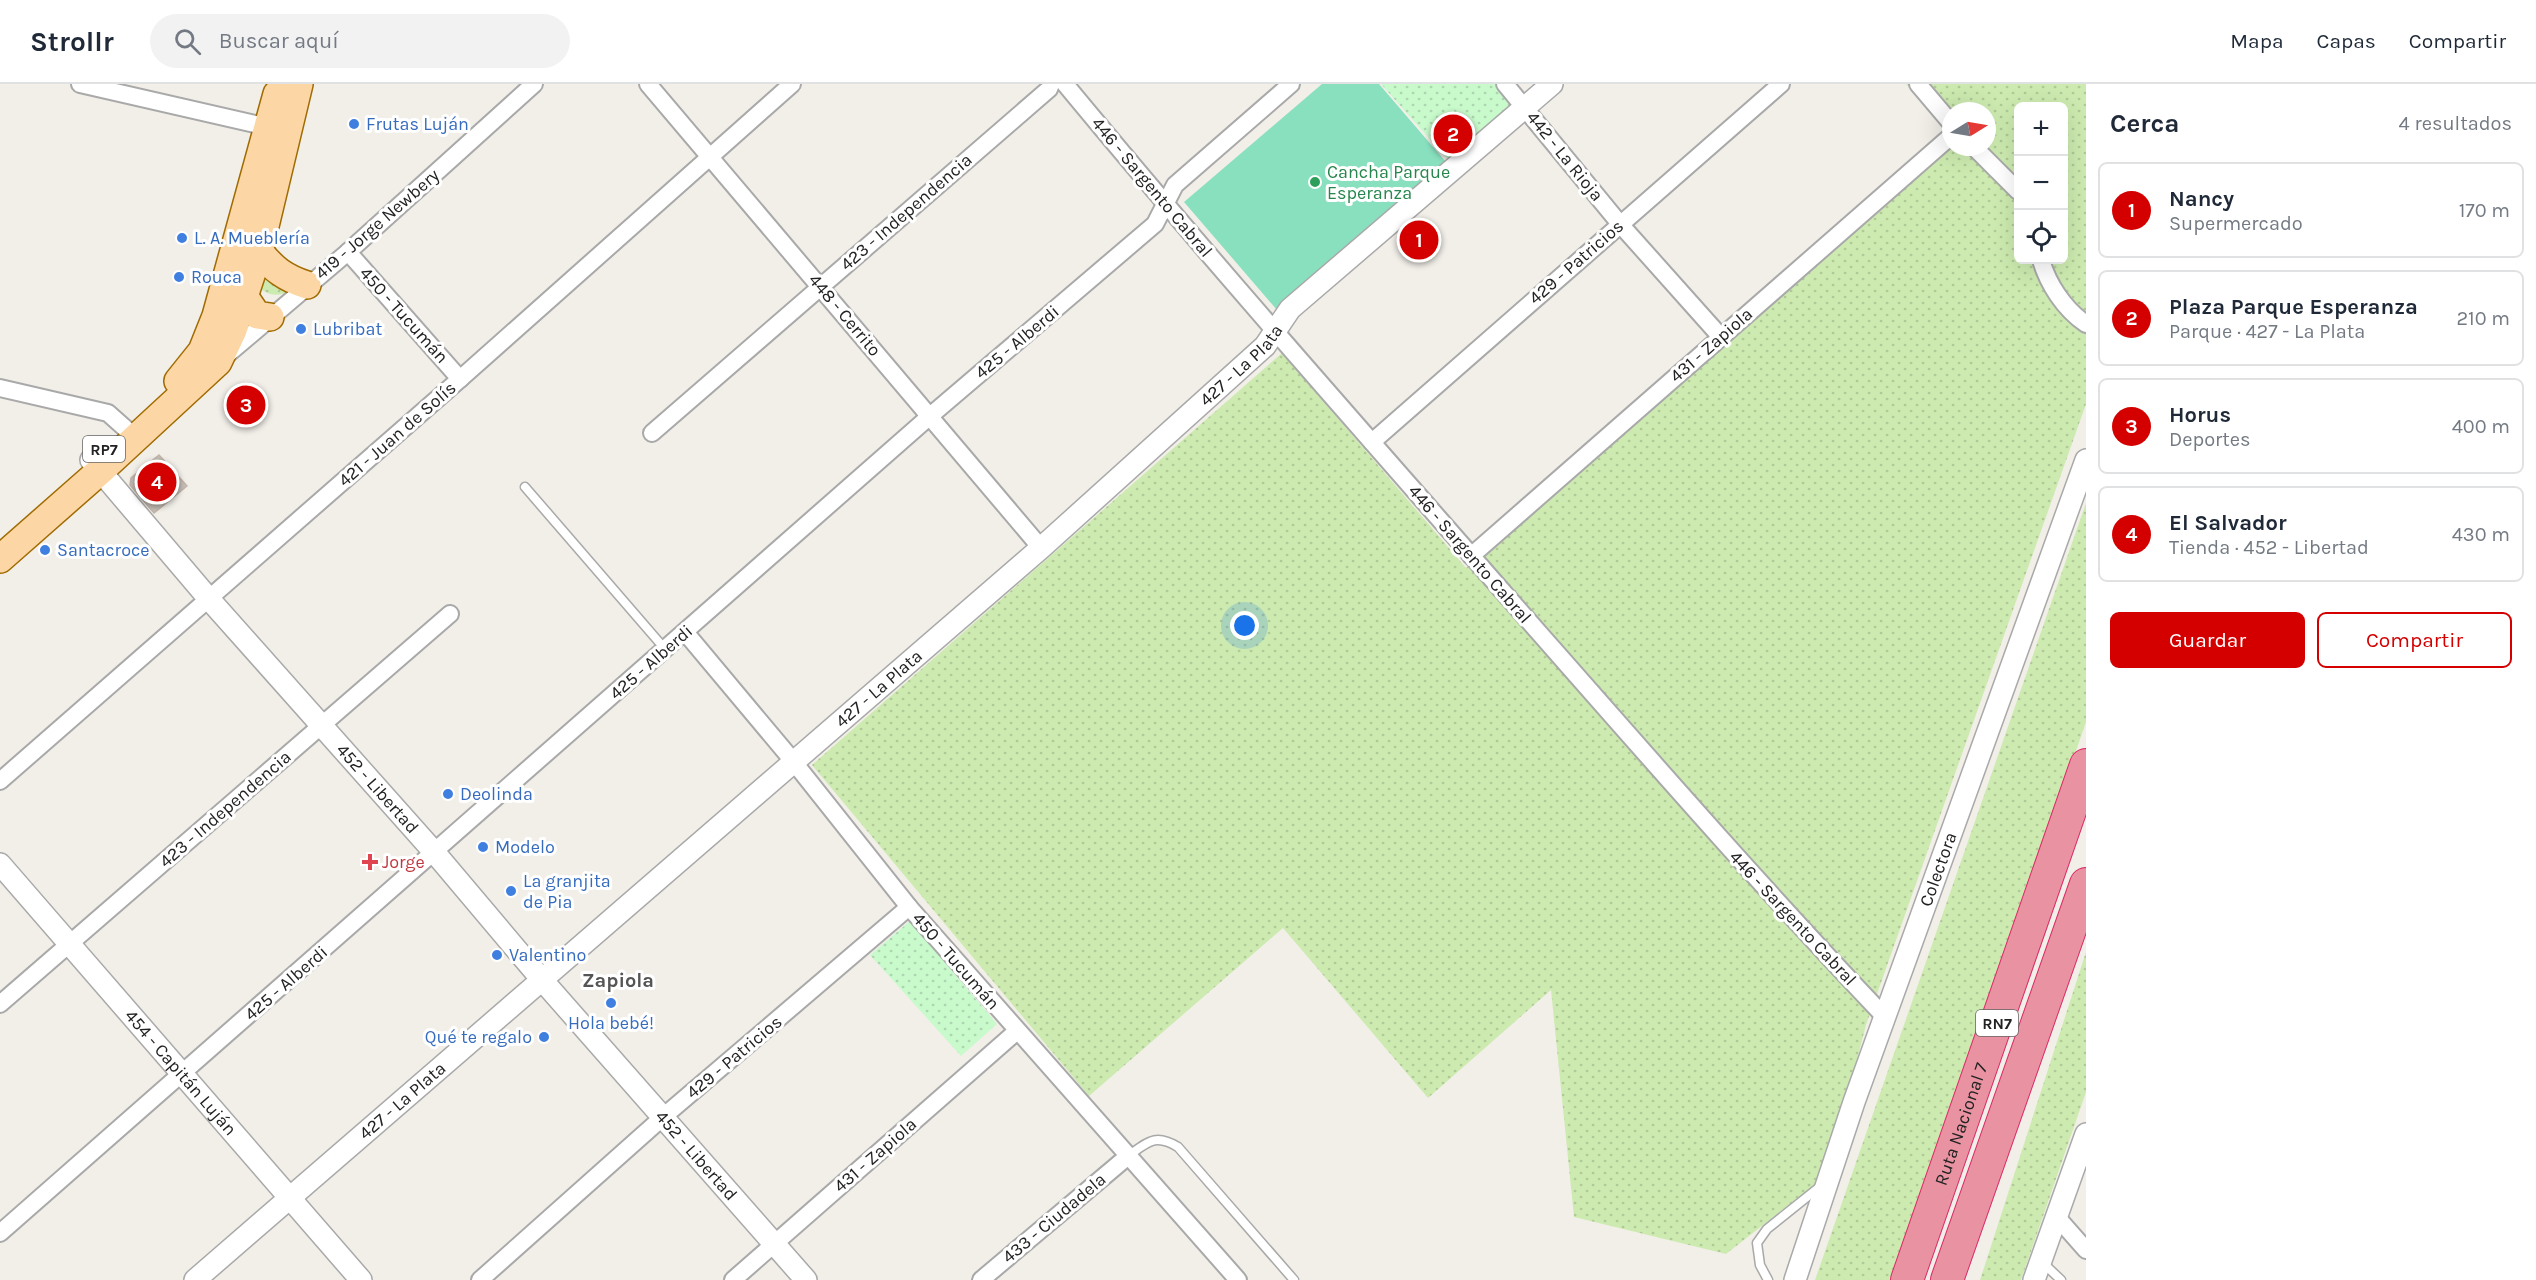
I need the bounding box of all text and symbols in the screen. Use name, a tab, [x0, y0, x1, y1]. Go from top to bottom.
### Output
search box	[150, 14, 570, 68]
text: Strollr	[30, 25, 114, 58]
icon: search	[171, 25, 204, 58]
text: Buscar aquí	[219, 28, 339, 54]
text: Mapa	[2230, 29, 2284, 53]
text: Capas	[2317, 29, 2376, 53]
text: Compartir	[2409, 29, 2506, 53]
north arrow	[1942, 102, 1996, 156]
map controls	[2014, 102, 2068, 264]
button: +	[2014, 102, 2068, 156]
street label: 442 - La Rioja	[1522, 106, 1608, 206]
text: Cerca	[2110, 108, 2179, 139]
street label: 446 - Sargento Cabral	[1087, 112, 1217, 262]
pin: 2	[1434, 112, 1472, 156]
text: 4 resultados	[2399, 112, 2512, 135]
place label: Frutas Luján	[366, 113, 469, 135]
marker: Frutas Luján	[347, 117, 361, 131]
street label: 423 - Independencia	[835, 149, 977, 275]
button: −	[2014, 156, 2068, 210]
place label: Cancha Parque Esperanza	[1327, 161, 1450, 204]
street label: 419 - Jorge Newbery	[310, 164, 444, 284]
marker: Cancha Parque Esperanza	[1308, 175, 1322, 189]
text: Nancy	[2169, 186, 2234, 212]
text: 1	[2128, 199, 2135, 222]
text: 170 m	[2459, 199, 2510, 222]
button: locate	[2014, 210, 2068, 264]
text: Supermercado	[2169, 212, 2303, 235]
street label: 429 - Patricios	[1524, 215, 1628, 309]
pin: 1	[1400, 218, 1438, 262]
place label: L. A. Mueblería	[194, 227, 310, 249]
marker: L. A. Mueblería	[175, 231, 189, 245]
street label: 450 - Tucumán	[355, 262, 453, 368]
place label: Rouca	[191, 266, 242, 288]
street label: 448 - Cerrito	[804, 269, 886, 361]
marker: Rouca	[172, 270, 186, 284]
text: Plaza Parque Esperanza	[2169, 294, 2418, 320]
street label: 425 - Alberdi	[970, 300, 1064, 384]
street label: 431 - Zapiola	[1665, 303, 1757, 387]
text: 2	[2125, 307, 2138, 330]
text: 210 m	[2456, 307, 2510, 330]
place label: Lubribat	[313, 318, 382, 340]
street label: 427 - La Plata	[1195, 320, 1287, 411]
text: Parque · 427 - La Plata	[2169, 320, 2365, 343]
marker: Lubribat	[294, 322, 308, 336]
street label: 421 - Juan de Solís	[333, 377, 461, 491]
pin: 3	[226, 382, 266, 428]
text: Horus	[2169, 402, 2231, 428]
text: 3	[2125, 415, 2138, 438]
text: 400 m	[2452, 415, 2510, 438]
text: Deportes	[2169, 428, 2251, 451]
road number: RP7	[83, 436, 125, 462]
pin: 4	[138, 460, 176, 504]
street label: 446 - Sargento Cabral	[1404, 480, 1536, 628]
text: El Salvador	[2169, 510, 2287, 536]
text: 4	[2126, 523, 2137, 546]
text: 430 m	[2452, 523, 2510, 546]
text: Tienda · 452 - Libertad	[2169, 536, 2369, 559]
place label: Santacroce	[57, 539, 150, 561]
marker: Santacroce	[38, 543, 52, 557]
your location	[1230, 611, 1259, 640]
button: Guardar	[2110, 612, 2305, 668]
button: Compartir	[2317, 612, 2512, 668]
street label: 425 - Alberdi	[605, 620, 697, 704]
street label: 427 - La Plata	[831, 645, 927, 732]
street label: 452 - Libertad	[332, 739, 423, 838]
street label: 423 - Independencia	[154, 746, 296, 872]
place label: Deolinda	[460, 783, 533, 805]
marker: Deolinda	[441, 787, 455, 801]
street label: Colectora	[1915, 829, 1962, 909]
place label: Modelo	[495, 836, 555, 858]
marker: Modelo	[476, 840, 490, 854]
street label: 446 - Sargento Cabral	[1725, 846, 1861, 990]
place label: Jorge	[382, 851, 425, 873]
marker: Jorge	[363, 855, 377, 869]
place label: La granjita de Pia	[523, 870, 611, 913]
marker: La granjita de Pia	[504, 884, 518, 898]
street label: 450 - Tucumán	[908, 908, 1004, 1014]
street label: 425 - Alberdi	[240, 941, 332, 1025]
place label: Valentino	[509, 944, 586, 966]
marker: Valentino	[490, 948, 504, 962]
district label: Zapiola	[582, 969, 654, 992]
marker: Hola bebé!	[604, 996, 618, 1010]
street label: 454 - Capitán Luján	[120, 1005, 242, 1140]
road number: RN7	[1976, 1010, 2018, 1036]
street label: 429 - Patricios	[682, 1011, 786, 1103]
place label: Hola bebé!	[568, 1012, 654, 1034]
place label: Qué te regalo	[425, 1026, 532, 1048]
marker: Qué te regalo	[537, 1030, 551, 1044]
street label: 427 - La Plata	[354, 1057, 450, 1144]
street label: Ruta Nacional 7	[1930, 1059, 1993, 1188]
street label: 452 - Libertad	[651, 1106, 742, 1205]
street label: 431 - Zapiola	[829, 1113, 921, 1197]
street label: 433 - Ciudadela	[998, 1168, 1110, 1268]

